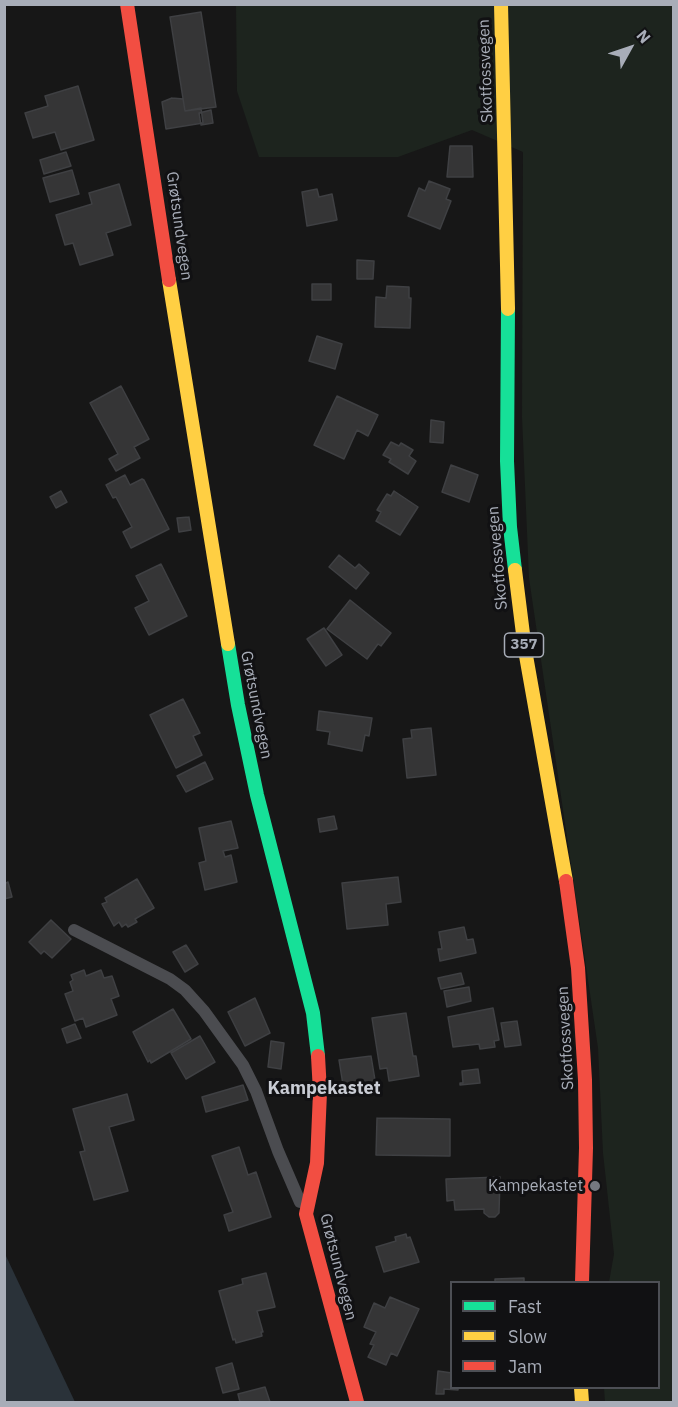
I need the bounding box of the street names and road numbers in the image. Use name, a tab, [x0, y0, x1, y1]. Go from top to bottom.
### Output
street label: Skotfossvegen	[475, 19, 497, 123]
street label: Grøtsundvegen	[162, 170, 196, 282]
street label: Skotfossvegen	[484, 505, 512, 611]
road number: 357	[504, 633, 544, 657]
street label: Grøtsundvegen	[236, 649, 276, 761]
street label: Skotfossvegen	[554, 986, 578, 1090]
street label: Grøtsundvegen	[315, 1211, 361, 1323]

